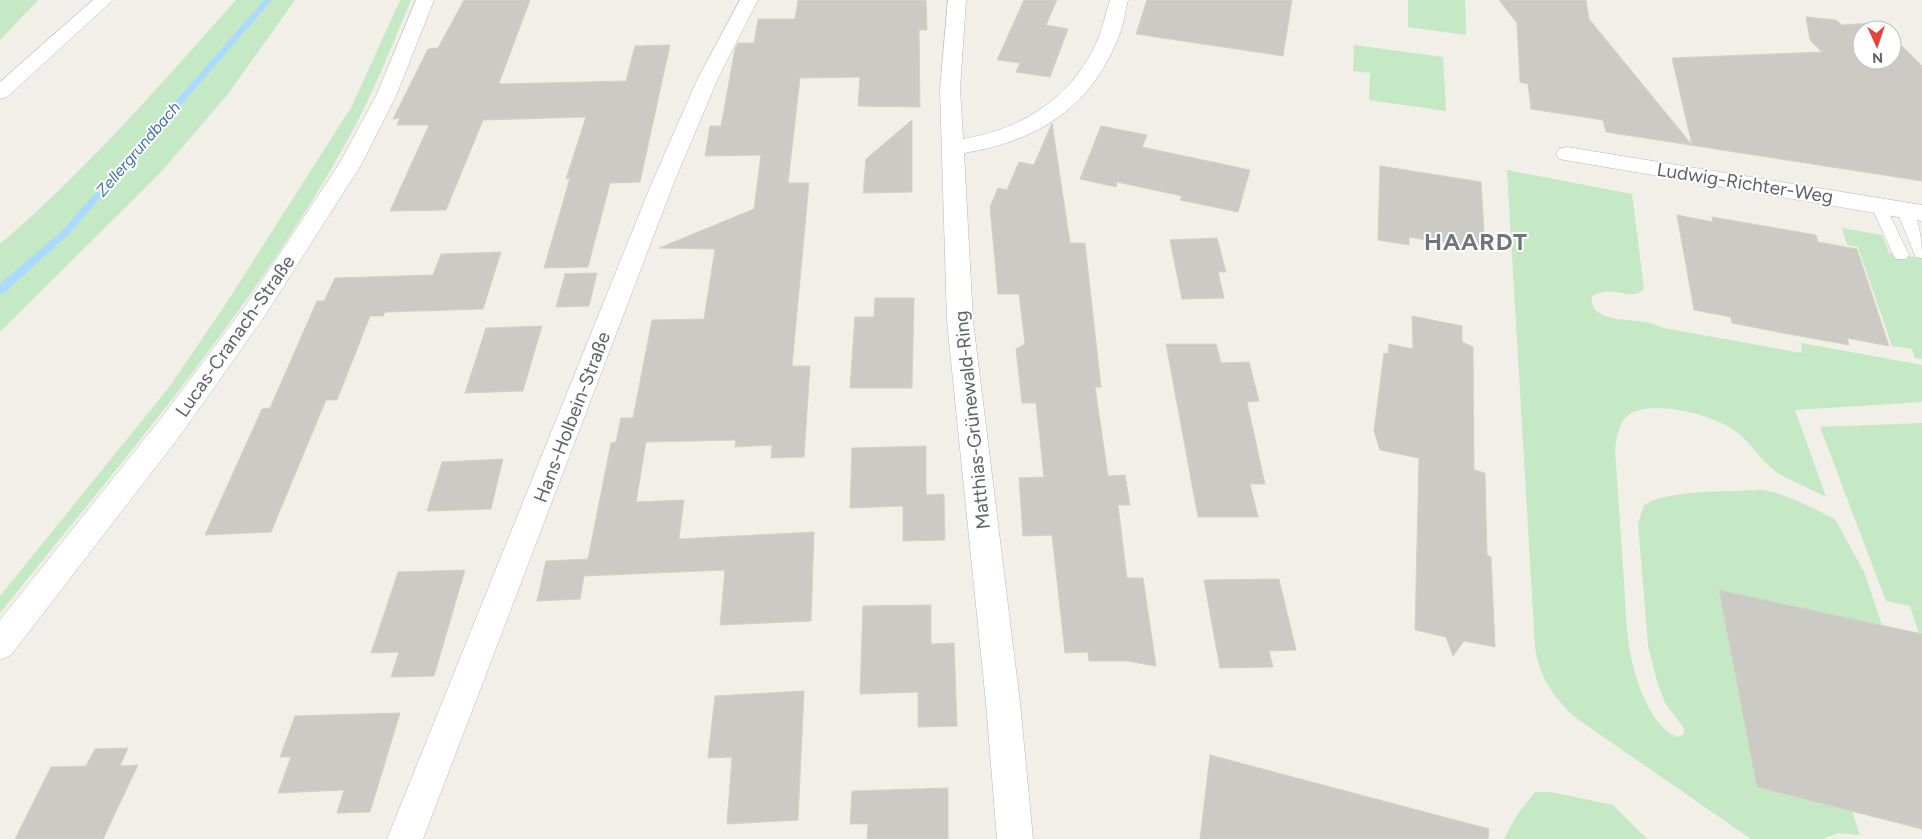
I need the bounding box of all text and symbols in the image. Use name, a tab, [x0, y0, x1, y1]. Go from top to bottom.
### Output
north arrow	[1852, 20, 1902, 70]
text: N	[1872, 49, 1884, 66]
water label: Zellergrundbach	[92, 98, 184, 200]
street label: Ludwig-Richter-Weg	[1655, 158, 1835, 208]
district label: HAARDT	[1424, 227, 1528, 256]
street label: Lucas-Cranach-Straße	[170, 251, 300, 421]
street label: Matthias-Grünewald-Ring	[949, 310, 995, 530]
street label: Hans-Holbein-Straße	[529, 328, 615, 506]

